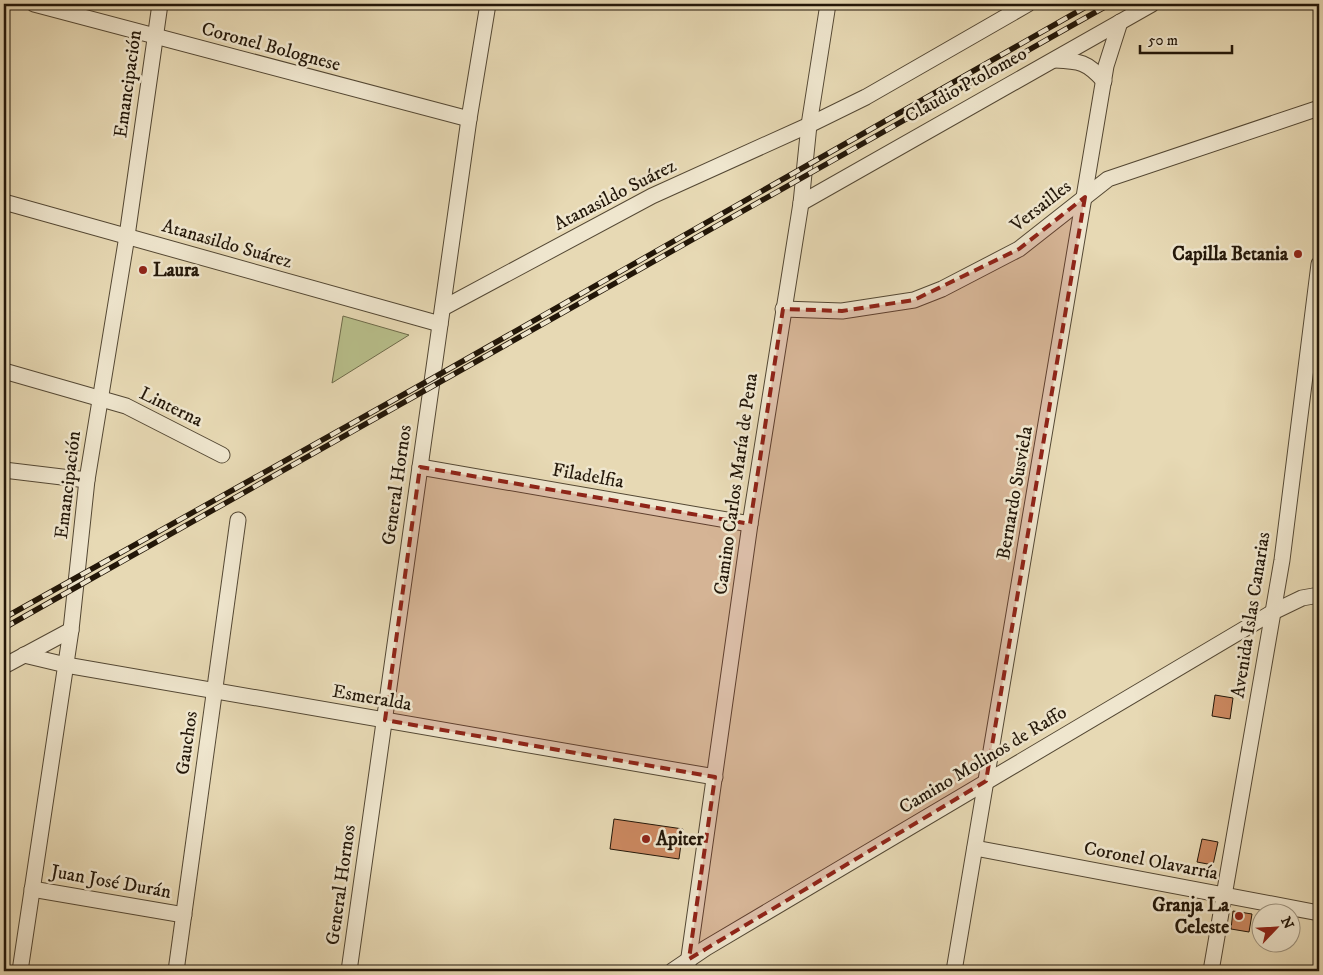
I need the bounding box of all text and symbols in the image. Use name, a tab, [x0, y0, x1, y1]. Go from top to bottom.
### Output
street label: Coronel Bolognese	[199, 17, 343, 77]
scale bar	[1140, 22, 1233, 54]
street label: Emancipación	[109, 29, 147, 139]
text: 50 m	[1148, 31, 1178, 50]
street label: Claudio Ptolomeo	[901, 42, 1031, 128]
street label: Atanasildo Suárez	[550, 154, 680, 236]
street label: Versailles	[1005, 175, 1076, 237]
street label: Atanasildo Suárez	[159, 214, 295, 274]
place label: Capilla Betania	[1172, 243, 1289, 266]
marker: Capilla Betania	[1292, 248, 1304, 260]
place label: Laura	[153, 259, 200, 282]
marker: Laura	[137, 264, 149, 276]
street label: Camino Carlos María de Pena	[709, 372, 763, 596]
street label: Linterna	[136, 382, 206, 432]
street label: General Hornos	[377, 423, 417, 547]
street label: Bernardo Susviela	[992, 424, 1038, 562]
street label: Emancipación	[50, 430, 86, 540]
street label: Filadelfia	[550, 458, 626, 494]
street label: Avenida Islas Canarias	[1227, 530, 1275, 700]
street label: Esmeralda	[330, 680, 414, 716]
street label: Camino Molinos de Raffo	[895, 701, 1071, 819]
street label: Gauchos	[171, 710, 203, 776]
street label: General Hornos	[321, 823, 361, 947]
place label: Apiter	[655, 828, 704, 851]
marker: Apiter	[640, 833, 652, 845]
street label: Coronel Olavarría	[1082, 837, 1220, 885]
street label: Juan José Durán	[47, 860, 173, 904]
place label: Granja La Celeste	[1152, 894, 1230, 939]
north arrow	[1250, 902, 1300, 952]
marker: Granja La Celeste	[1233, 910, 1245, 922]
text: N	[1276, 914, 1298, 932]

